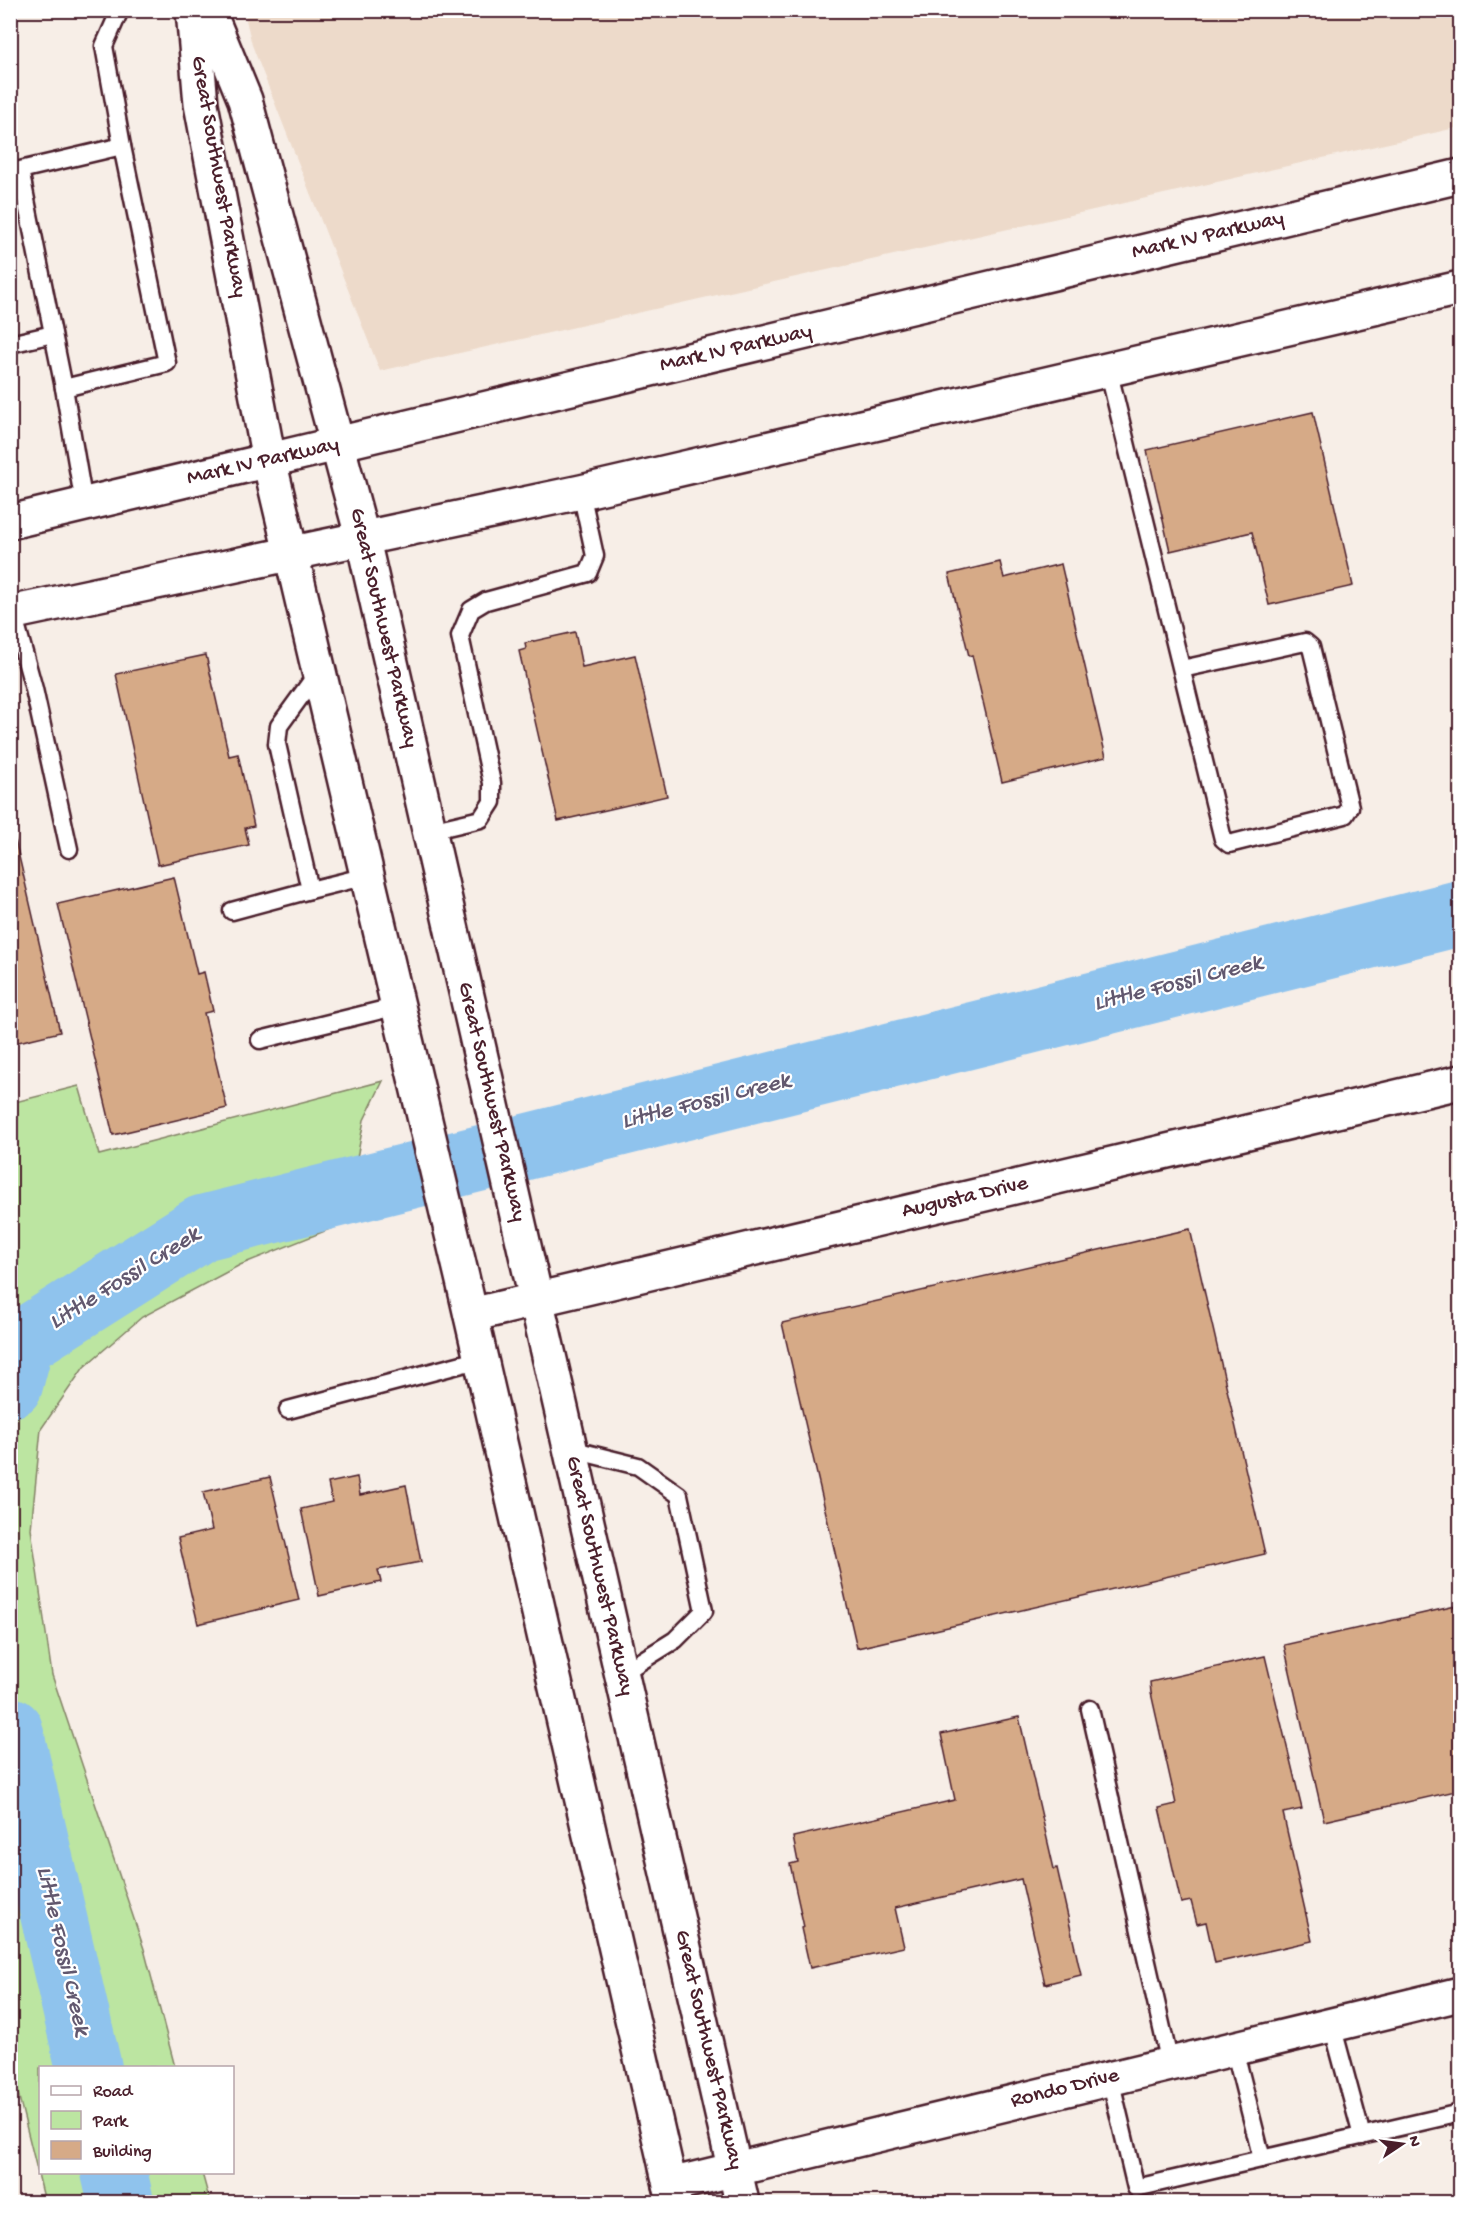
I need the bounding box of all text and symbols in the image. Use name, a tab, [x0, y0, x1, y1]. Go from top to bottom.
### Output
street label: Great Southwest Parkway	[184, 54, 252, 300]
street label: Mark IV Parkway	[1130, 206, 1287, 266]
street label: Mark IV Parkway	[658, 319, 815, 379]
street label: Mark IV Parkway	[185, 432, 342, 492]
street label: Great Southwest Parkway	[343, 506, 423, 750]
water label: Little Fossil Creek	[1091, 949, 1267, 1019]
street label: Great Southwest Parkway	[451, 980, 531, 1224]
water label: Little Fossil Creek	[619, 1067, 795, 1137]
street label: Augusta Drive	[899, 1171, 1031, 1225]
water label: Little Fossil Creek	[44, 1220, 208, 1337]
street label: Great Southwest Parkway	[559, 1454, 639, 1698]
water label: Little Fossil Creek	[28, 1864, 96, 2041]
street label: Great Southwest Parkway	[668, 1928, 748, 2172]
street label: Rondo Drive	[1008, 2063, 1123, 2115]
legend	[39, 2066, 234, 2174]
text: Road	[93, 2082, 134, 2103]
text: Park	[92, 2112, 129, 2133]
north arrow	[1372, 2114, 1432, 2174]
text: N	[1403, 2134, 1424, 2149]
text: Building	[92, 2142, 152, 2163]

